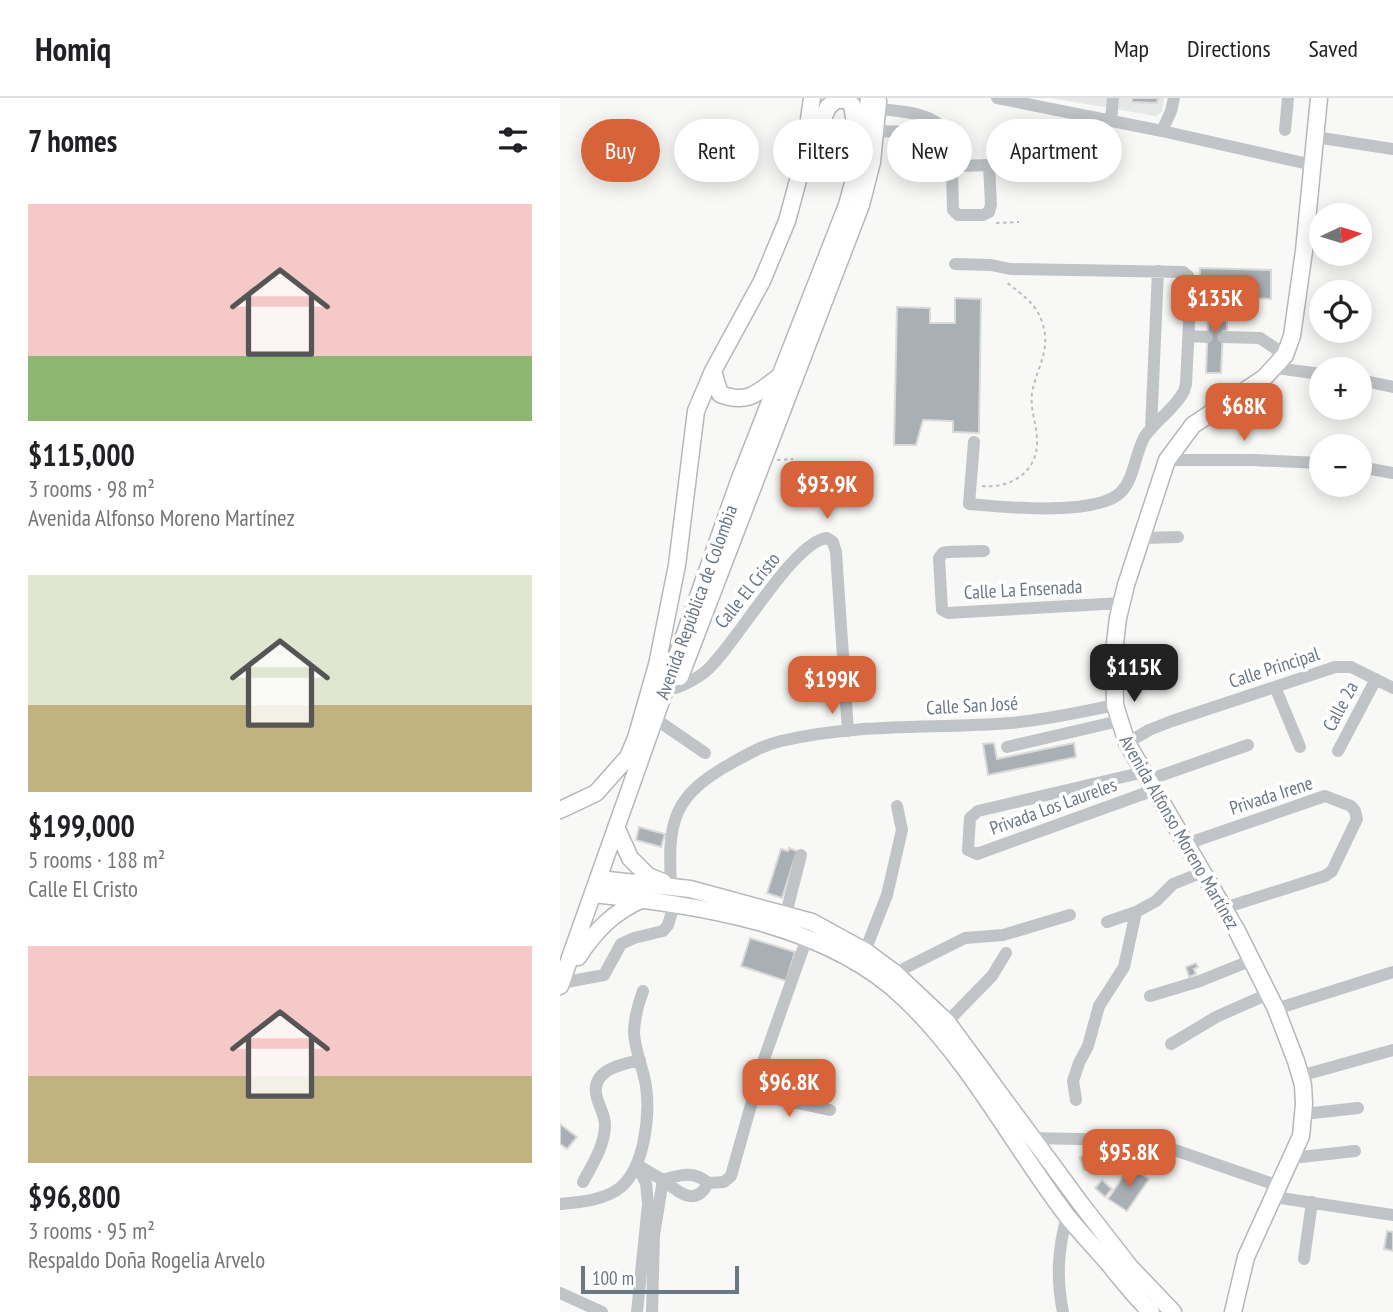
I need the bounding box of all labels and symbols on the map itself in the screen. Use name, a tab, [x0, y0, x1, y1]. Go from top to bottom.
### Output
north arrow	[1309, 203, 1372, 266]
pin: $135K	[1166, 275, 1264, 335]
pin: $68K	[1203, 384, 1285, 443]
pin: $93.9K	[770, 462, 884, 521]
street label: Avenida República de Colombia	[650, 501, 742, 703]
street label: Calle El Cristo	[709, 547, 785, 633]
street label: Calle La Ensenada	[963, 574, 1083, 604]
street label: Calle Principal	[1226, 641, 1323, 693]
pin: $115K	[1085, 644, 1183, 704]
pin: $199K	[783, 656, 881, 716]
street label: Calle 2a	[1317, 677, 1363, 735]
street label: Calle San José	[925, 691, 1019, 719]
street label: Avenida Alfonso Moreno Martínez	[1115, 731, 1246, 934]
street label: Privada Irene	[1226, 770, 1316, 820]
street label: Privada Los Laureles	[986, 772, 1120, 840]
pin: $96.8K	[732, 1060, 846, 1119]
pin: $95.8K	[1072, 1130, 1186, 1189]
scale bar	[581, 1263, 738, 1295]

